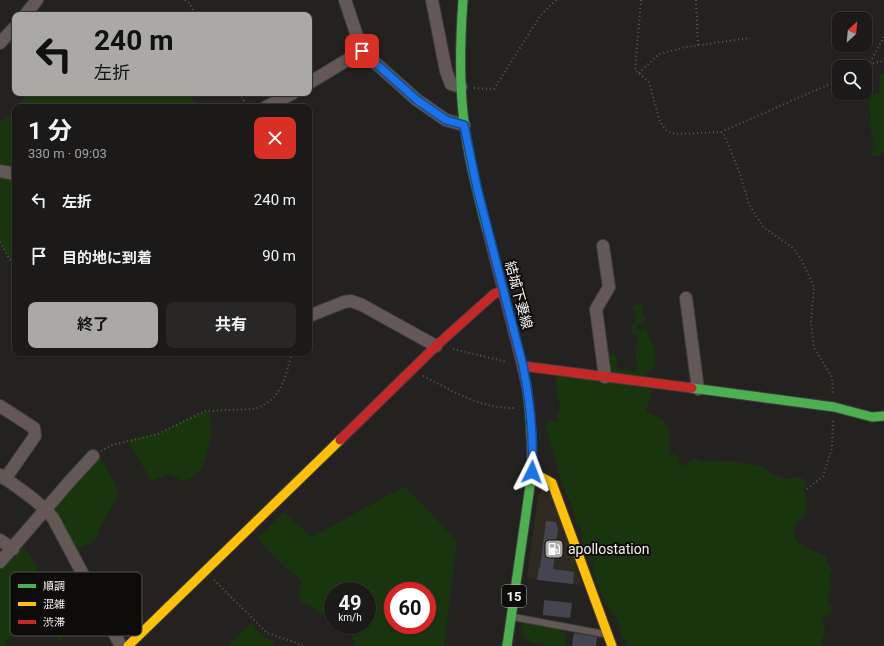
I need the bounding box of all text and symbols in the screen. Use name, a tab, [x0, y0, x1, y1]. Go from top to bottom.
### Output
north arrow	[832, 12, 872, 52]
map controls	[832, 12, 872, 100]
text: 240 m	[94, 24, 173, 57]
icon: left	[28, 28, 80, 80]
pin	[345, 34, 379, 68]
icon: arrive	[351, 40, 373, 62]
button: search	[832, 60, 872, 100]
text: 左折	[94, 62, 130, 83]
text: 1 分	[28, 117, 72, 145]
button: close	[254, 117, 296, 159]
text: 330 m · 09:03	[28, 146, 107, 161]
icon: left	[28, 189, 50, 211]
text: 240 m	[254, 191, 296, 209]
text: 左折	[62, 193, 92, 211]
icon: arrive	[28, 245, 50, 267]
text: 90 m	[262, 247, 296, 265]
text: 目的地に到着	[62, 249, 152, 267]
street label: 結城下妻線	[502, 259, 536, 331]
button: 終了	[28, 302, 158, 348]
button: 共有	[166, 302, 296, 348]
position arrow	[511, 451, 553, 493]
fuel station icon: apollostation	[543, 538, 565, 560]
place label: apollostation	[568, 541, 649, 557]
legend	[10, 572, 142, 636]
text: 順調	[43, 580, 65, 593]
speed limit sign: 60	[384, 582, 436, 634]
road number: 15	[502, 585, 526, 607]
text: 49	[339, 591, 361, 615]
text: 混雑	[43, 598, 65, 611]
text: km/h	[338, 612, 362, 623]
text: 渋滞	[43, 616, 65, 629]

